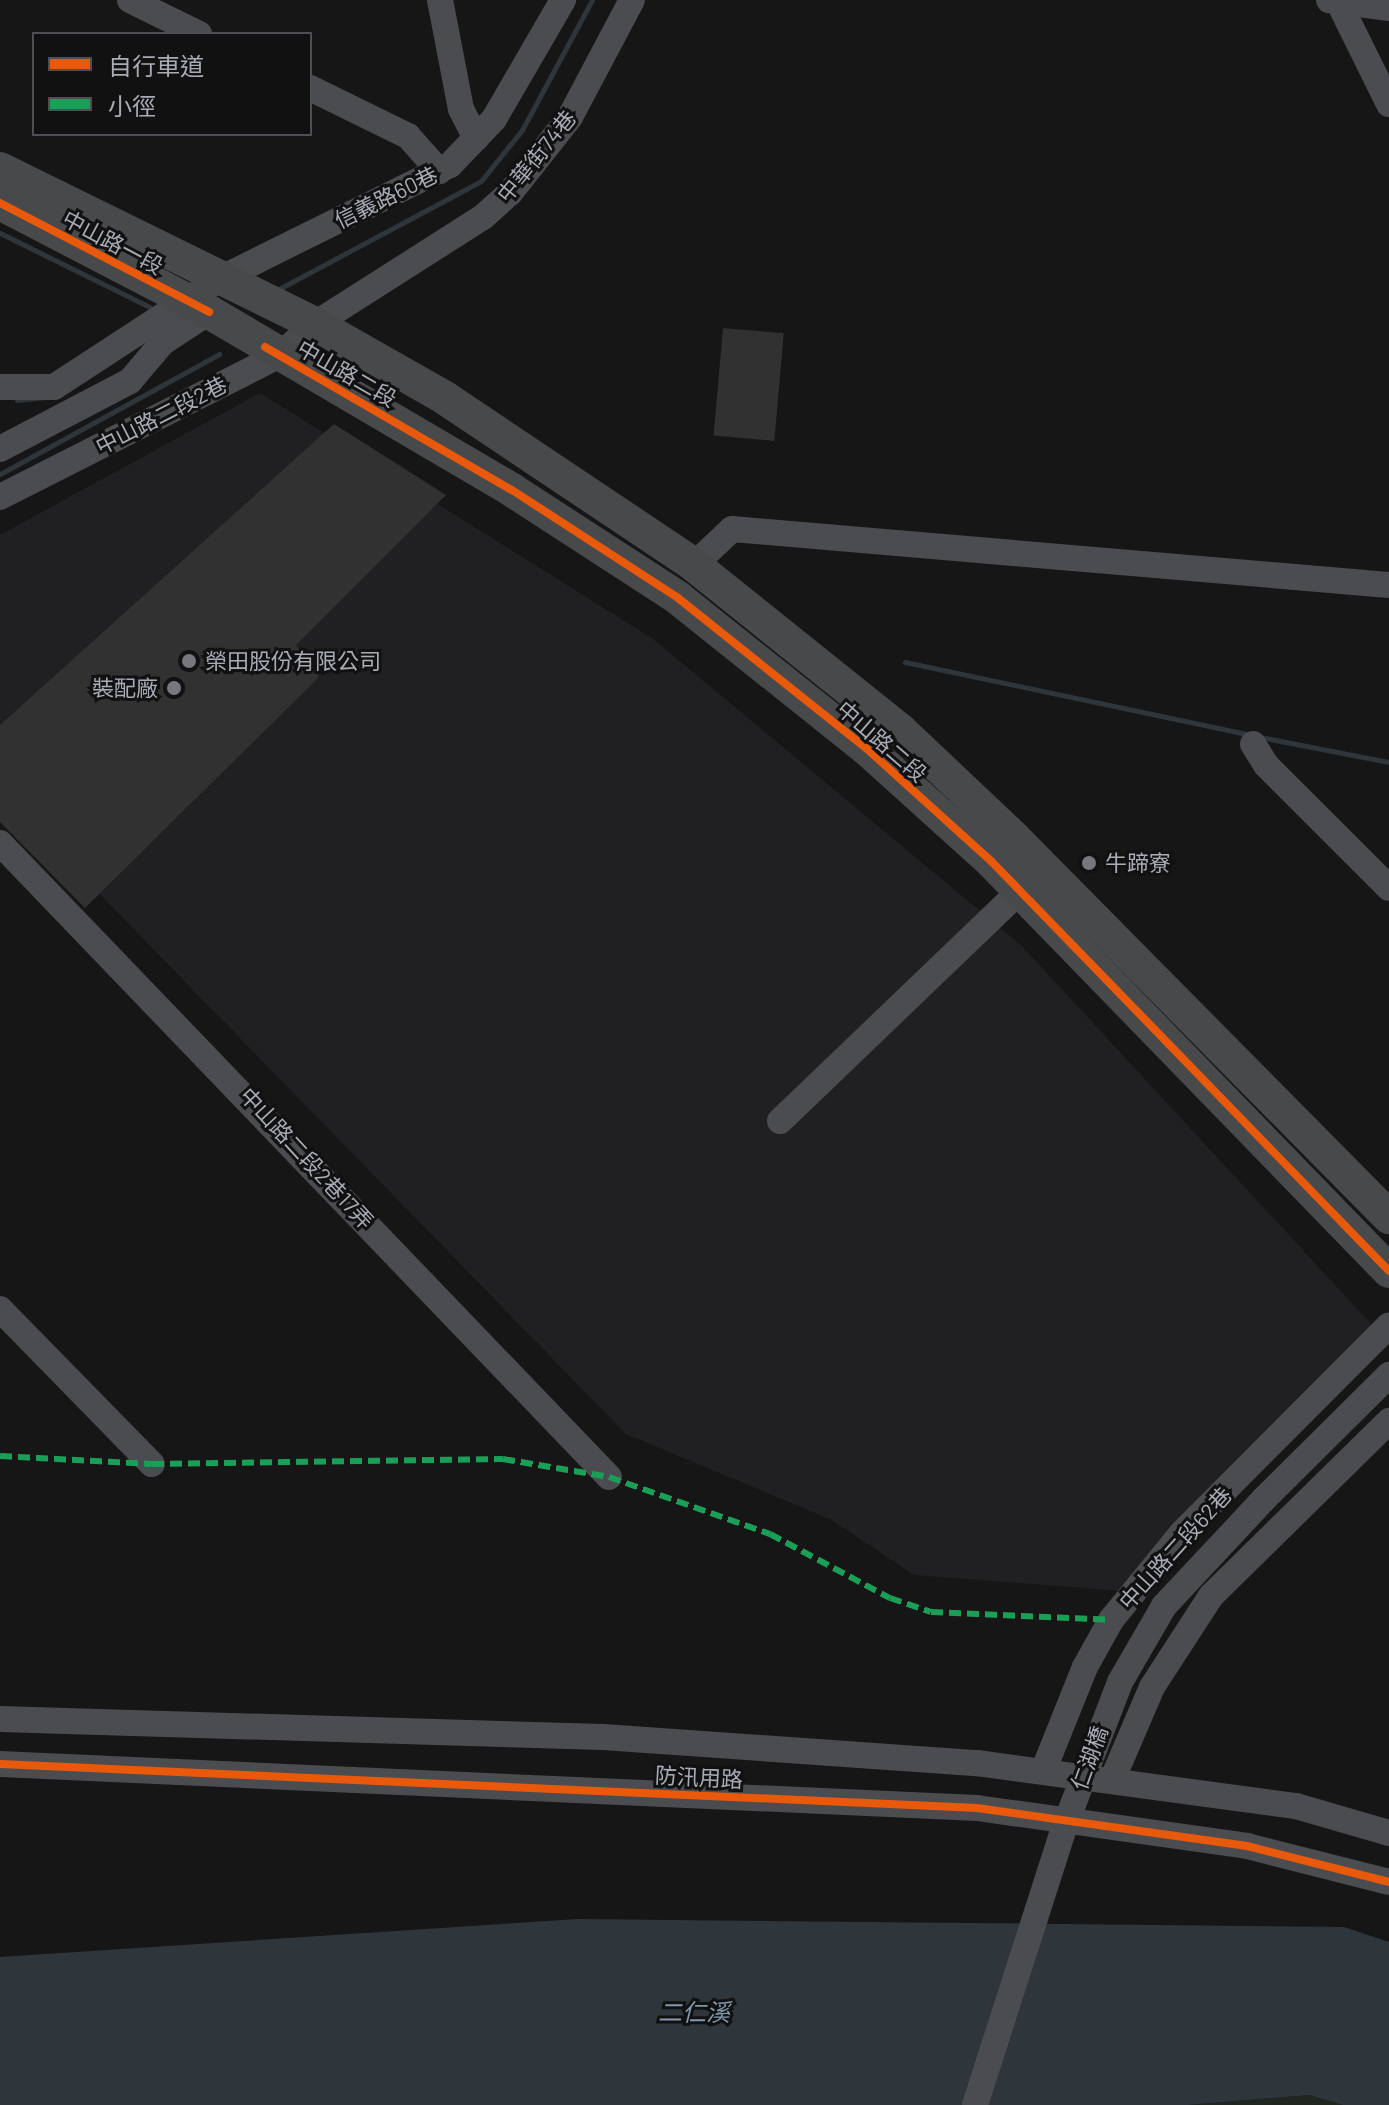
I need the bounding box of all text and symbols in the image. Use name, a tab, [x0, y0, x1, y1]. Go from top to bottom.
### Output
legend	[32, 32, 312, 136]
text: 自行車道	[108, 51, 204, 80]
text: 小徑	[108, 91, 156, 120]
street label: 中華街74巷	[491, 105, 581, 207]
street label: 信義路60巷	[330, 161, 442, 233]
street label: 中山路一段	[58, 205, 168, 279]
street label: 中山路二段	[293, 334, 401, 412]
street label: 中山路二段2巷	[91, 371, 231, 459]
place label: 榮田股份有限公司	[205, 648, 381, 674]
marker: 榮田股份有限公司	[180, 652, 198, 670]
place label: 裝配廠	[92, 675, 158, 701]
marker: 裝配廠	[165, 679, 183, 697]
street label: 中山路二段	[832, 695, 932, 787]
place label: 牛蹄寮	[1105, 850, 1171, 876]
marker: 牛蹄寮	[1080, 854, 1098, 872]
street label: 中山路二段2巷17弄	[235, 1082, 379, 1234]
street label: 中山路二段62巷	[1113, 1482, 1237, 1614]
street label: 仁湖橋	[1065, 1722, 1113, 1794]
street label: 防汛用路	[654, 1762, 744, 1792]
water label: 二仁溪	[658, 1998, 730, 2026]

